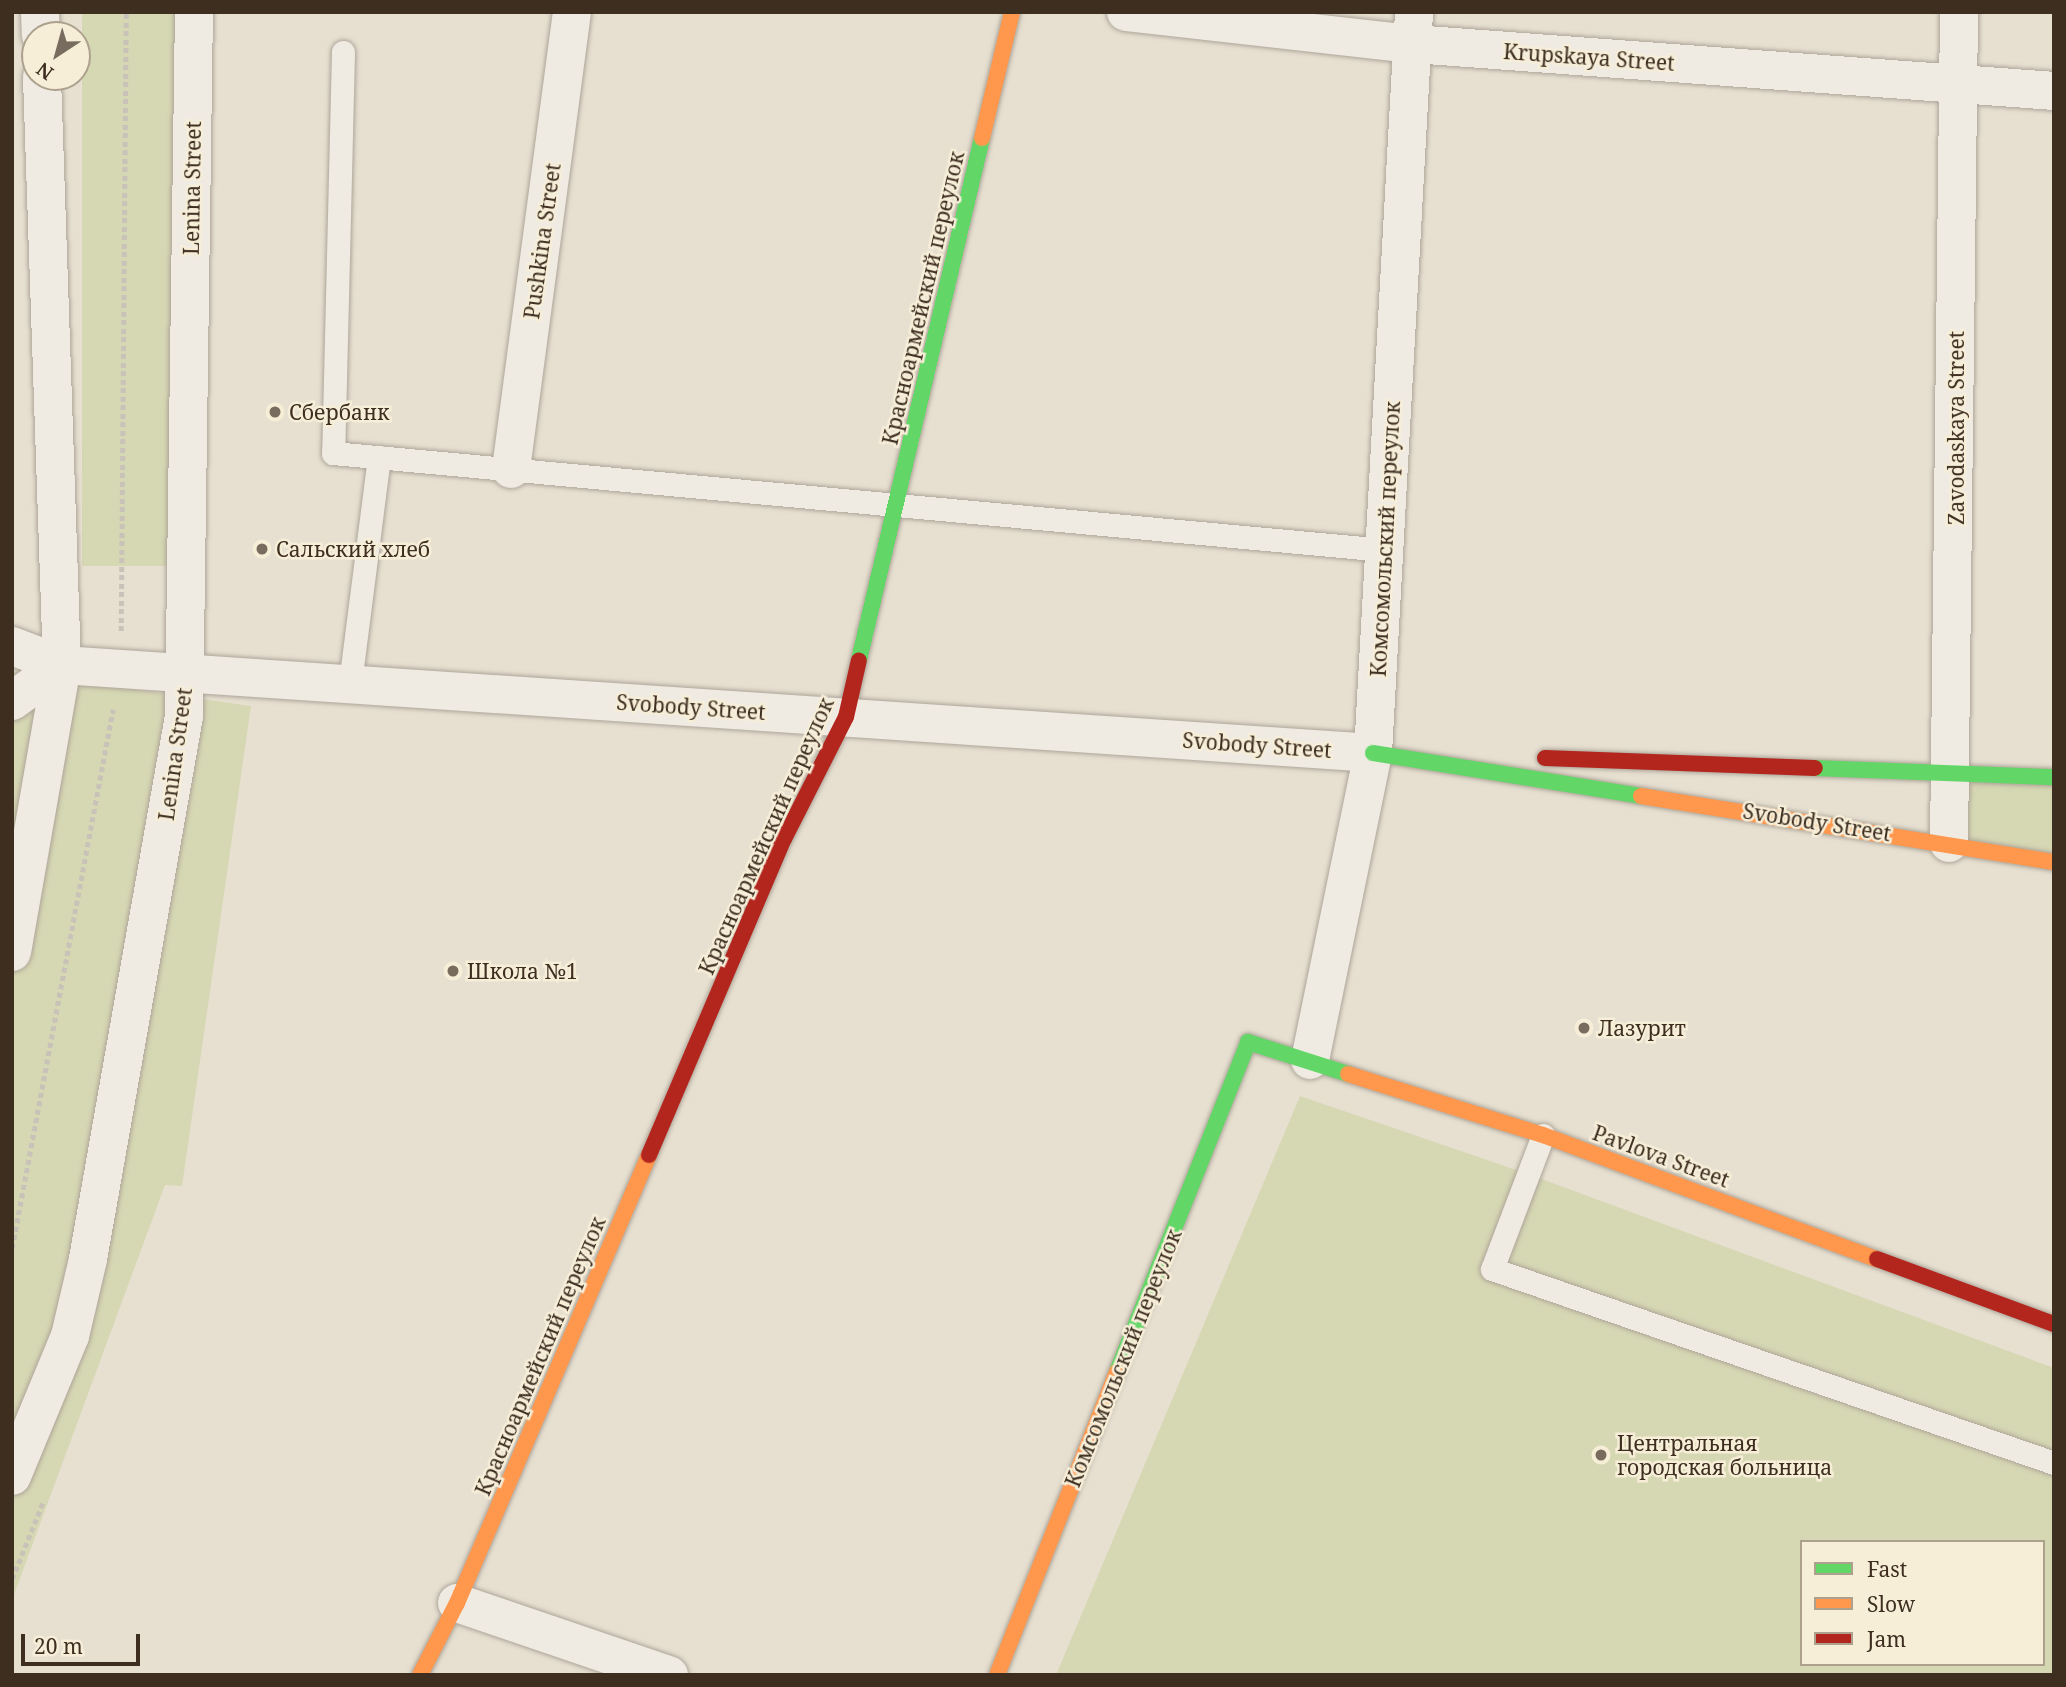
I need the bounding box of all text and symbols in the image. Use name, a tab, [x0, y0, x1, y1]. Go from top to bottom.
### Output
north arrow	[21, 21, 91, 91]
street label: Krupskaya Street	[1502, 38, 1676, 76]
text: N	[31, 56, 59, 86]
street label: Lenina Street	[178, 121, 206, 255]
street label: Красноармейский переулок	[877, 149, 969, 447]
street label: Pushkina Street	[519, 161, 565, 321]
street label: Zavodaskaya Street	[1943, 331, 1969, 525]
place label: Сбербанк	[289, 399, 389, 425]
street label: Комсомольский переулок	[1365, 401, 1405, 677]
marker: Сбербанк	[267, 404, 283, 420]
place label: Сальский хлеб	[276, 536, 430, 562]
marker: Сальский хлеб	[254, 541, 270, 557]
street label: Lenina Street	[153, 686, 197, 822]
street label: Svobody Street	[616, 689, 766, 725]
street label: Красноармейский переулок	[693, 694, 839, 978]
street label: Svobody Street	[1182, 727, 1332, 763]
street label: Svobody Street	[1741, 798, 1893, 846]
place label: Школа №1	[467, 958, 578, 984]
marker: Школа №1	[445, 963, 461, 979]
place label: Лазурит	[1598, 1015, 1686, 1041]
marker: Лазурит	[1576, 1020, 1592, 1036]
street label: Pavlova Street	[1589, 1120, 1733, 1192]
street label: Красноармейский переулок	[470, 1213, 610, 1499]
street label: Комсомольский переулок	[1060, 1225, 1186, 1491]
place label: Центральная городская больница	[1617, 1430, 1832, 1480]
marker: Центральная городская больница	[1591, 1445, 1611, 1465]
legend	[1800, 1540, 2045, 1666]
text: Fast	[1867, 1555, 1907, 1583]
text: Slow	[1867, 1590, 1915, 1618]
scale bar	[24, 1620, 144, 1664]
text: Jam	[1867, 1625, 1906, 1653]
text: 20 m	[34, 1632, 83, 1660]

